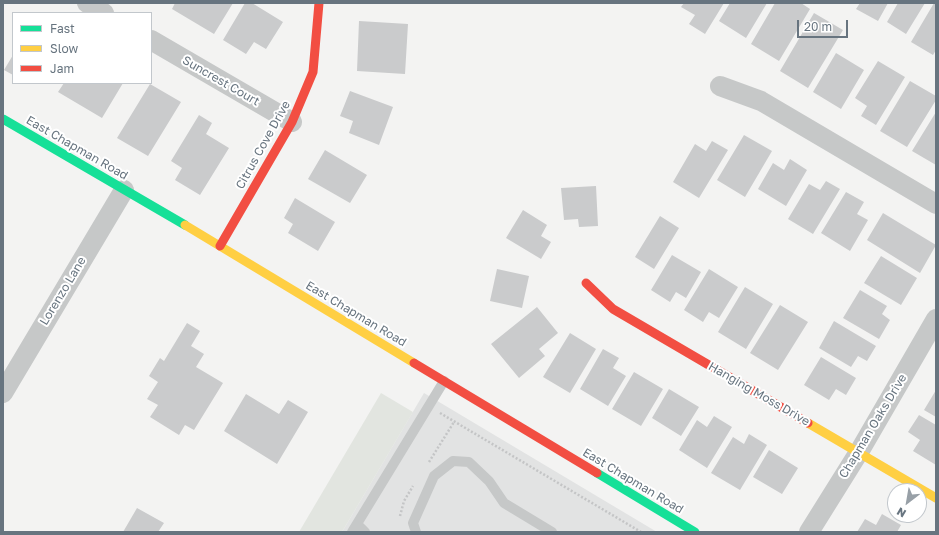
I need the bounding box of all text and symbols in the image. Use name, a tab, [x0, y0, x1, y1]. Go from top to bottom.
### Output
legend	[12, 12, 152, 84]
scale bar	[799, 12, 850, 38]
text: 20 m	[804, 19, 832, 34]
text: Fast	[50, 21, 75, 36]
text: Slow	[50, 41, 78, 56]
street label: Suncrest Court	[180, 53, 262, 109]
text: Jam	[50, 61, 74, 76]
street label: Citrus Cove Drive	[233, 98, 293, 192]
street label: East Chapman Road	[24, 113, 130, 183]
street label: Lorenzo Lane	[37, 254, 89, 328]
street label: East Chapman Road	[303, 278, 409, 350]
street label: Hanging Moss Drive	[706, 359, 812, 429]
street label: Chapman Oaks Drive	[836, 371, 910, 481]
street label: East Chapman Road	[580, 445, 686, 517]
north arrow	[887, 483, 927, 523]
text: N	[894, 505, 908, 521]

